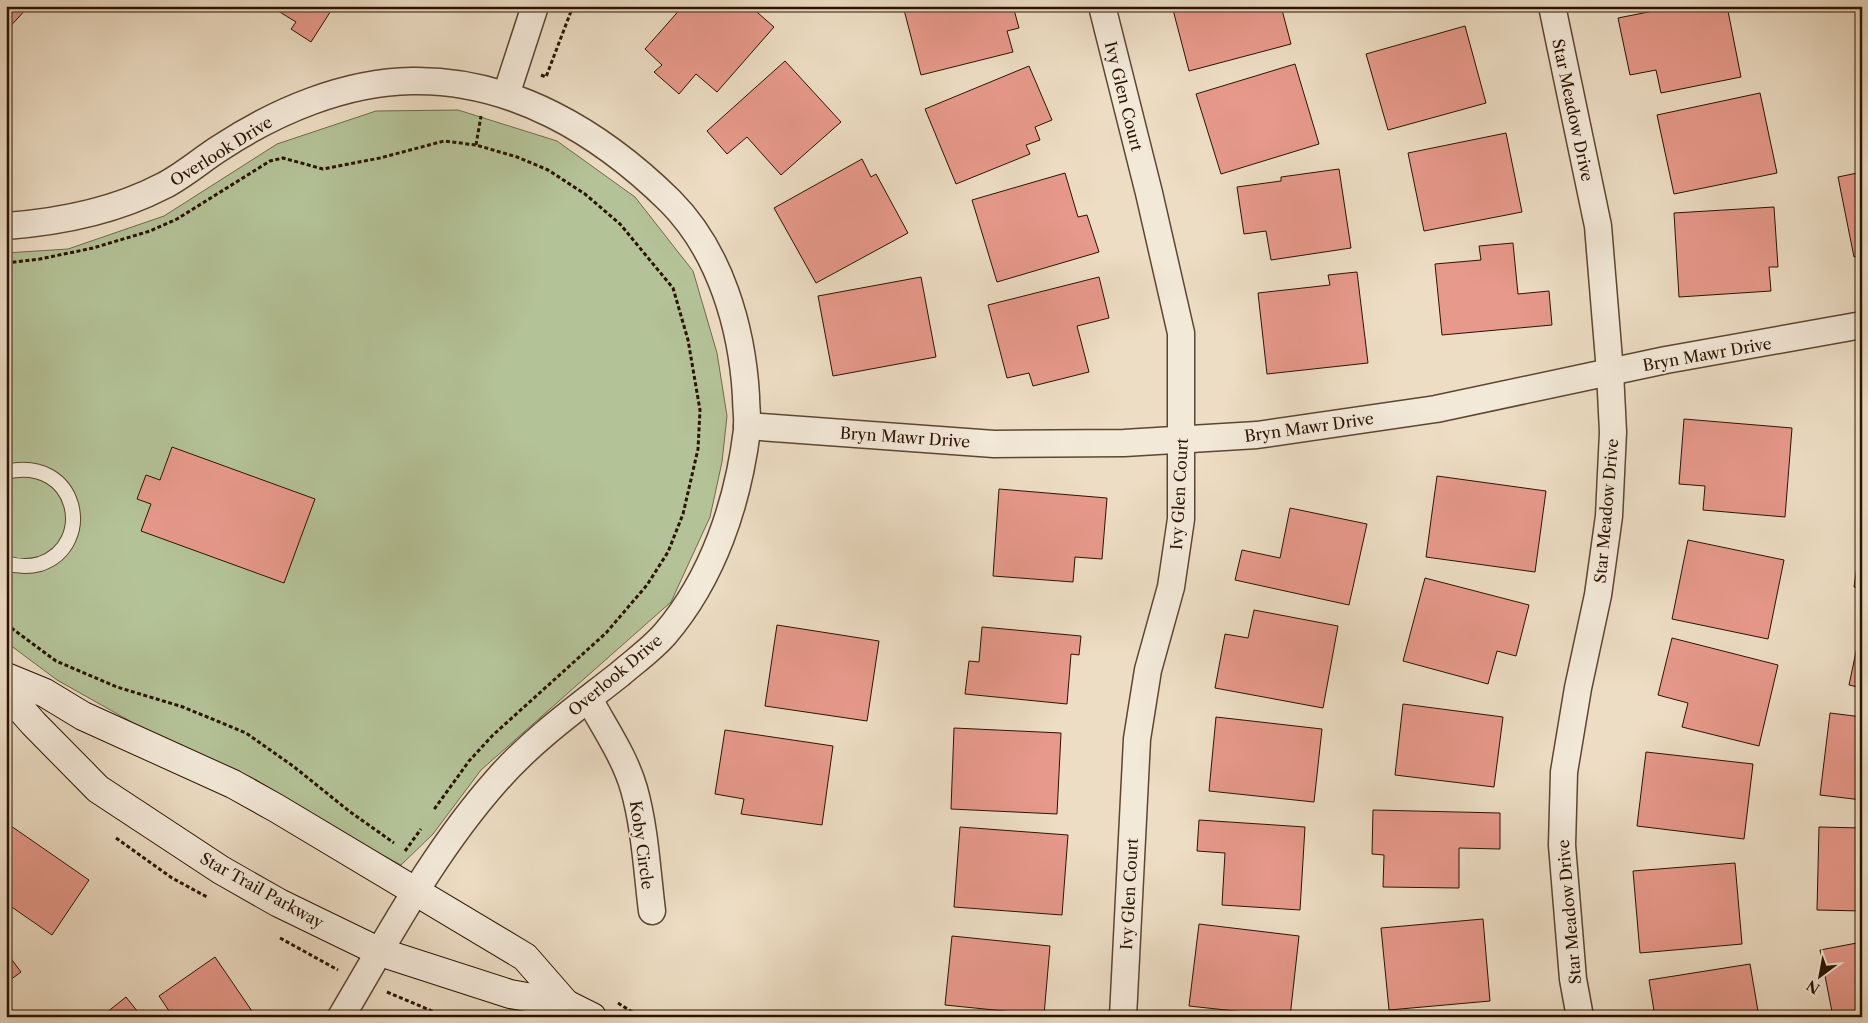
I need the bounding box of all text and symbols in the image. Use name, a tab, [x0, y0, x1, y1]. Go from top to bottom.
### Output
street label: Star Meadow Drive	[1548, 37, 1598, 183]
street label: Ivy Glen Court	[1101, 39, 1147, 153]
street label: Overlook Drive	[166, 112, 276, 190]
street label: Bryn Mawr Drive	[1641, 333, 1773, 375]
street label: Bryn Mawr Drive	[1243, 408, 1375, 446]
street label: Bryn Mawr Drive	[839, 422, 971, 452]
street label: Ivy Glen Court	[1166, 437, 1192, 551]
street label: Star Meadow Drive	[1590, 438, 1622, 584]
street label: Overlook Drive	[564, 630, 666, 720]
street label: Koby Circle	[626, 799, 658, 891]
street label: Ivy Glen Court	[1116, 837, 1142, 951]
street label: Star Meadow Drive	[1553, 839, 1585, 985]
street label: Star Trail Parkway	[197, 848, 328, 933]
north arrow	[1796, 950, 1846, 1000]
text: N	[1803, 976, 1823, 998]

